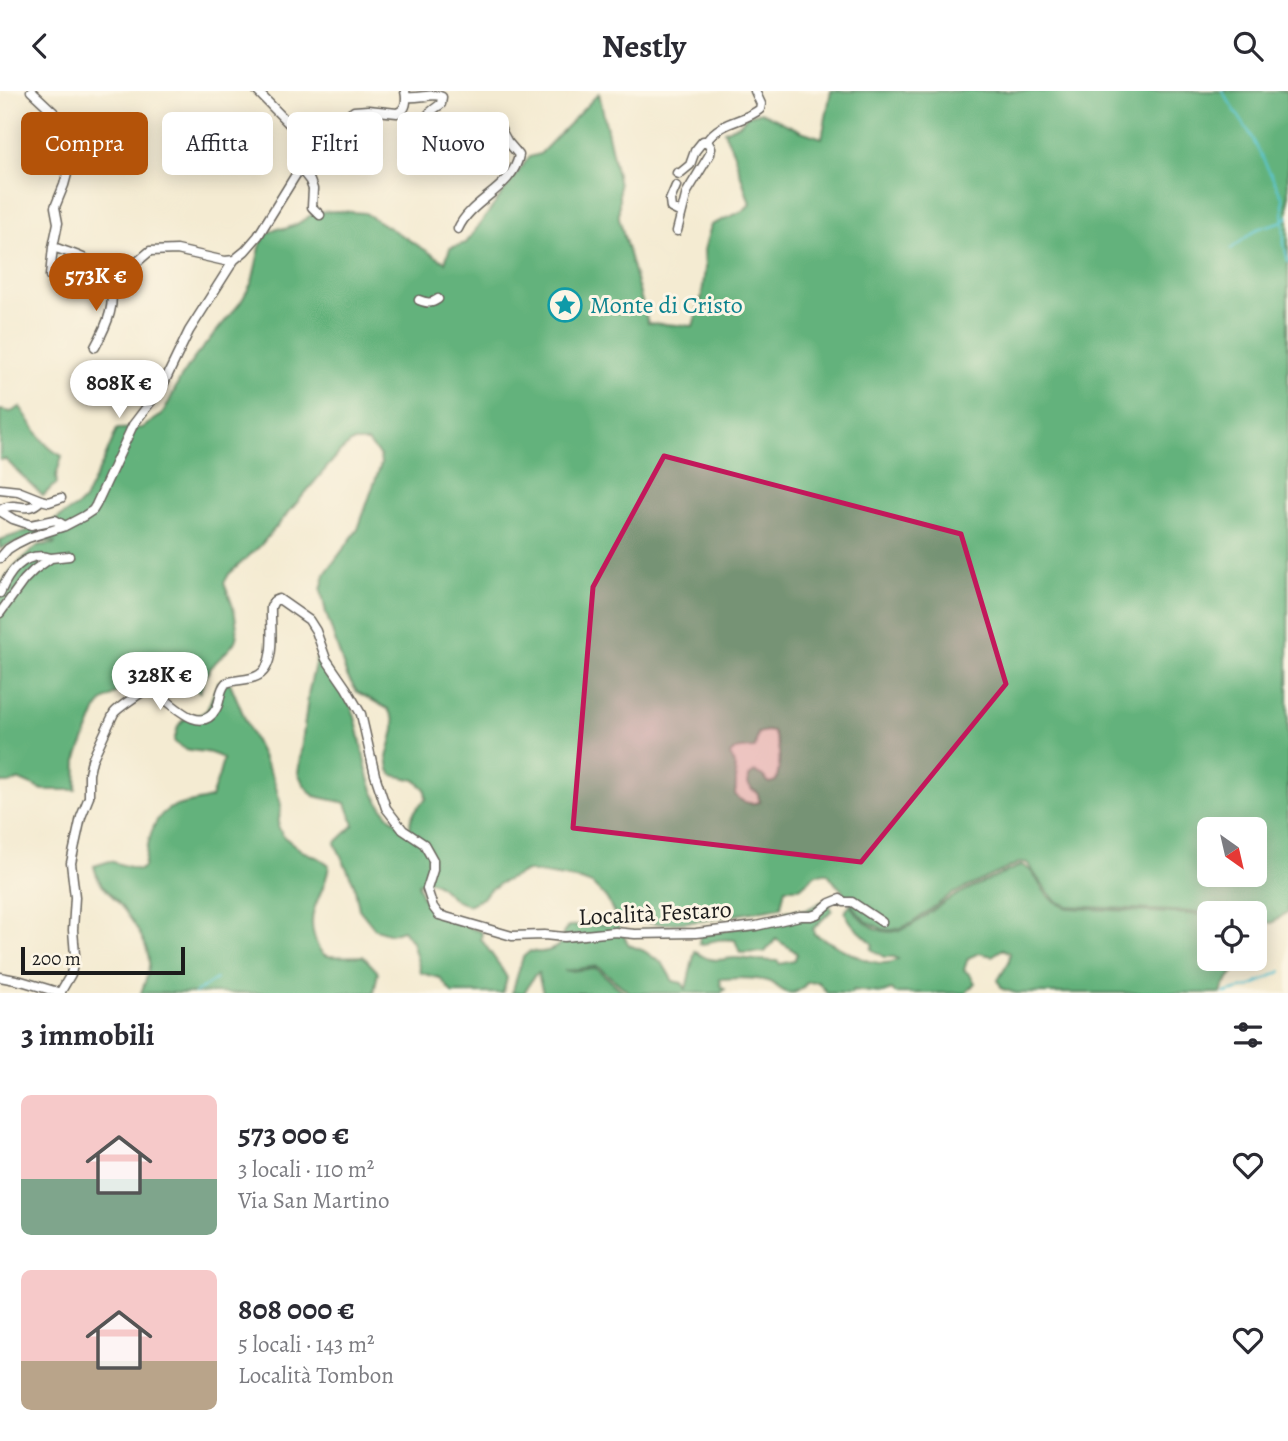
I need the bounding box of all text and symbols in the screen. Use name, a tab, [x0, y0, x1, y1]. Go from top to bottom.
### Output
text: Nestly	[602, 24, 686, 68]
icon: back	[21, 27, 59, 65]
icon: search	[1229, 27, 1267, 65]
chip: Compra	[21, 112, 148, 175]
chip: Affitta	[162, 112, 273, 175]
chip: Filtri	[287, 112, 383, 175]
chip: Nuovo	[397, 112, 509, 175]
pin: 573K €	[39, 253, 153, 313]
text: 573K €	[65, 260, 127, 291]
place icon: Monte di Cristo	[546, 286, 584, 324]
place label: Monte di Cristo	[590, 289, 743, 321]
pin: 808K €	[62, 361, 176, 420]
text: 808K €	[86, 367, 152, 398]
pin: 328K €	[103, 653, 217, 712]
text: 328K €	[128, 659, 192, 690]
north arrow	[1197, 817, 1267, 887]
map controls	[1197, 817, 1267, 971]
street label: Località Festaro	[578, 893, 732, 933]
button: locate	[1197, 901, 1267, 971]
scale bar	[21, 944, 186, 976]
text: 200 m	[32, 946, 81, 972]
text: 3 immobili	[21, 1015, 154, 1055]
icon: filters	[1229, 1016, 1267, 1054]
text: 573 000 €	[238, 1114, 349, 1154]
icon: home	[77, 1123, 161, 1207]
icon: heart	[1229, 1146, 1267, 1184]
text: 3 locali · 110 m²	[238, 1154, 374, 1185]
text: Via San Martino	[238, 1185, 389, 1216]
text: 808 000 €	[238, 1289, 355, 1329]
icon: home	[77, 1298, 161, 1382]
icon: heart	[1229, 1321, 1267, 1359]
text: 5 locali · 143 m²	[238, 1329, 375, 1360]
text: Località Tombon	[238, 1360, 394, 1391]

